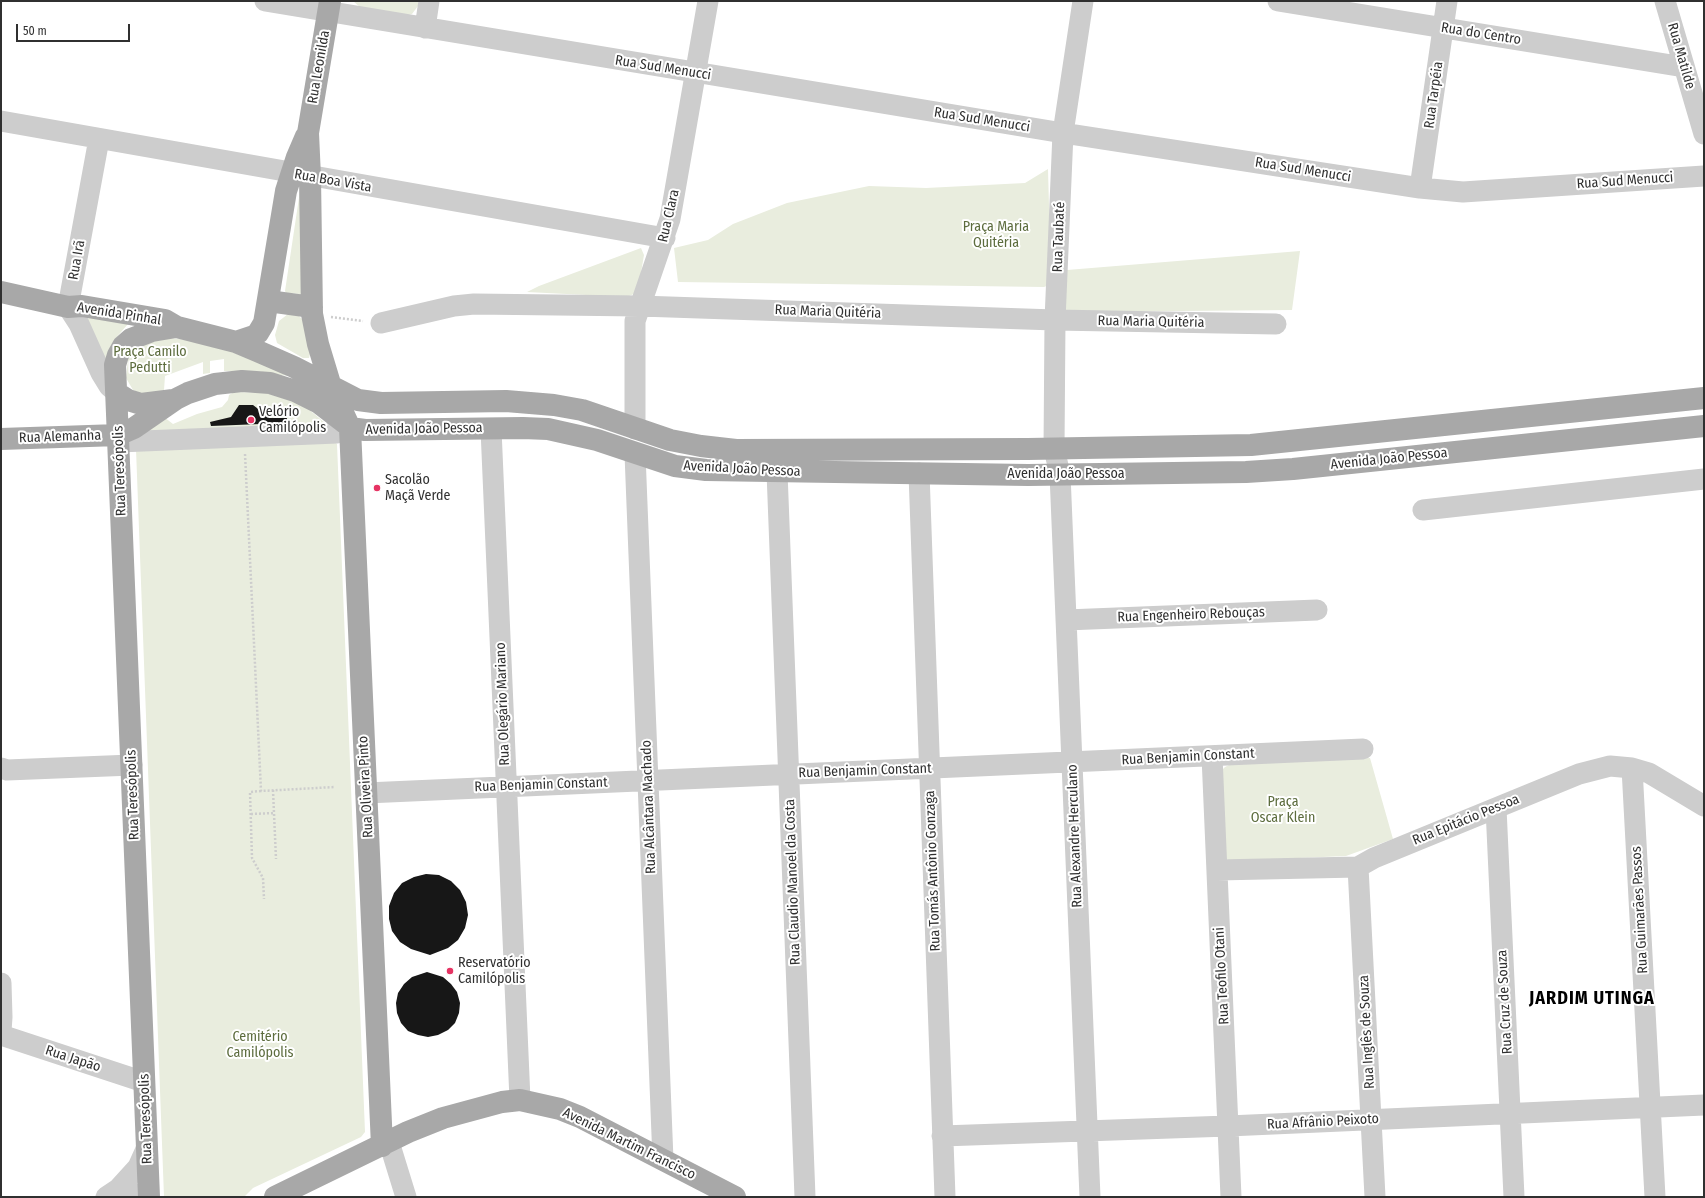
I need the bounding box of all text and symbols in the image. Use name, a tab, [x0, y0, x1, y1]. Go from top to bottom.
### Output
scale bar	[18, 16, 132, 42]
street label: Rua do Centro	[1440, 19, 1522, 49]
street label: Rua Matilde	[1664, 21, 1698, 91]
text: 50 m	[23, 24, 47, 38]
street label: Rua Leonilda	[304, 29, 334, 105]
street label: Rua Sud Menucci	[614, 52, 712, 84]
street label: Rua Tarpéia	[1421, 60, 1447, 130]
street label: Rua Sud Menucci	[933, 104, 1031, 136]
street label: Rua Sud Menucci	[1254, 154, 1352, 186]
street label: Rua Boa Vista	[293, 166, 373, 196]
street label: Rua Sud Menucci	[1576, 169, 1674, 193]
street label: Rua Clara	[655, 188, 683, 244]
street label: Rua Taubaté	[1049, 201, 1069, 273]
park label: Praça Maria Quitéria	[963, 219, 1029, 252]
street label: Rua Irã	[65, 239, 89, 281]
street label: Avenida Pinhal	[76, 299, 162, 329]
street label: Rua Maria Quitéria	[774, 302, 882, 322]
street label: Rua Maria Quitéria	[1098, 313, 1204, 331]
park label: Praça Camilo Pedutti	[113, 344, 187, 376]
place label: Velório Camilópolis	[259, 404, 326, 436]
marker: Velório Camilópolis	[246, 415, 256, 425]
street label: Avenida João Pessoa	[365, 420, 483, 438]
street label: Rua Teresópolis	[110, 425, 130, 517]
street label: Rua Alemanha	[19, 427, 101, 447]
street label: Avenida João Pessoa	[1330, 445, 1448, 473]
street label: Avenida João Pessoa	[683, 458, 801, 480]
street label: Avenida João Pessoa	[1007, 466, 1125, 482]
place label: Sacolão Maçã Verde	[385, 472, 450, 504]
marker: Sacolão Maçã Verde	[372, 483, 382, 493]
street label: Rua Engenheiro Rebouças	[1117, 604, 1265, 626]
street label: Rua Olegário Mariano	[492, 642, 514, 766]
street label: Rua Oliveira Pinto	[355, 735, 377, 839]
street label: Rua Alcântara Machado	[638, 740, 660, 874]
street label: Rua Benjamin Constant	[1121, 745, 1255, 769]
street label: Rua Teresópolis	[123, 749, 143, 841]
street label: Rua Benjamin Constant	[798, 760, 932, 782]
street label: Rua Alexandre Herculano	[1064, 764, 1086, 908]
street label: Rua Benjamin Constant	[474, 774, 608, 796]
street label: Rua Tomás Antônio Gonzaga	[922, 790, 944, 952]
street label: Rua Epitácio Pessoa	[1410, 791, 1522, 849]
park label: Praça Oscar Klein	[1251, 794, 1315, 826]
street label: Rua Claudio Manoel da Costa	[782, 799, 804, 965]
street label: Rua Guimarães Passos	[1628, 846, 1652, 974]
street label: Rua Teofilo Otani	[1211, 927, 1233, 1025]
street label: Rua Cruz de Souza	[1494, 949, 1516, 1055]
place label: Reservatório Camilópolis	[458, 955, 531, 988]
marker: Reservatório Camilópolis	[445, 966, 455, 976]
street label: Rua Inglês de Souza	[1356, 975, 1378, 1089]
district label: JARDIM UTINGA	[1529, 988, 1655, 1010]
park label: Cemitério Camilópolis	[226, 1029, 294, 1062]
street label: Rua Japão	[43, 1042, 103, 1076]
street label: Rua Teresópolis	[136, 1073, 156, 1165]
street label: Avenida Martim Francisco	[560, 1104, 698, 1184]
street label: Rua Afrânio Peixoto	[1267, 1111, 1379, 1133]

